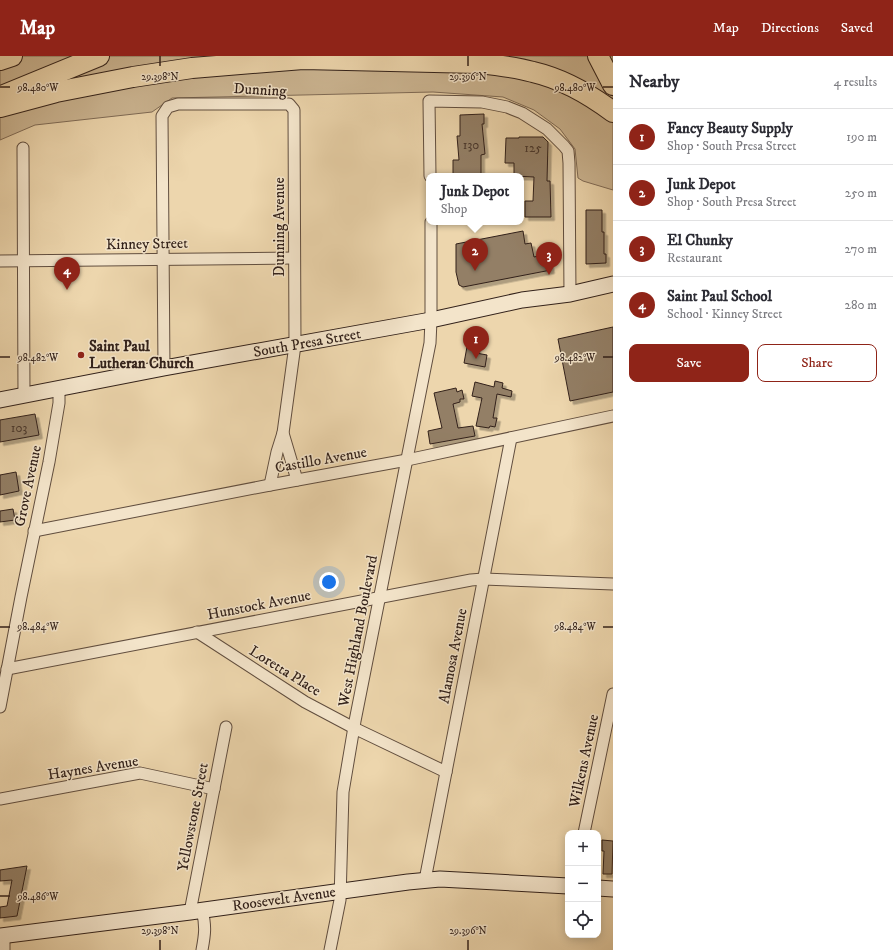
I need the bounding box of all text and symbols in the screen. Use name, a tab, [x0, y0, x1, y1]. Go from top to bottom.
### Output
text: Map	[20, 17, 55, 40]
text: Map	[713, 19, 739, 37]
text: Directions	[761, 19, 819, 37]
text: Saved	[841, 19, 873, 37]
text: 29.398°N	[141, 71, 179, 83]
text: 29.396°N	[449, 71, 487, 83]
text: Nearby	[629, 71, 679, 93]
text: 4 results	[834, 74, 877, 90]
street label: Dunning	[233, 79, 288, 101]
text: 98.480°W	[17, 82, 59, 94]
text: 98.480°W	[554, 82, 596, 94]
text: Fancy Beauty Supply	[667, 119, 793, 138]
text: 1	[640, 129, 644, 145]
text: 190 m	[846, 129, 877, 145]
house number: 130	[463, 137, 479, 153]
text: Shop · South Presa Street	[667, 138, 797, 154]
house number: 125	[524, 140, 542, 156]
popup	[426, 173, 524, 225]
text: Junk Depot	[667, 175, 735, 194]
street label: Dunning Avenue	[270, 177, 289, 277]
text: Junk Depot	[441, 182, 509, 201]
text: 2	[639, 185, 645, 201]
text: 250 m	[845, 185, 877, 201]
text: Shop · South Presa Street	[667, 194, 797, 210]
text: Shop	[441, 201, 467, 217]
text: El Chunky	[667, 231, 733, 250]
street label: Kinney Street	[106, 234, 188, 254]
pin: 2	[462, 238, 488, 271]
text: 3	[640, 241, 644, 257]
text: 270 m	[845, 241, 877, 257]
pin: 3	[536, 242, 562, 275]
text: Restaurant	[667, 250, 723, 266]
pin: 4	[54, 257, 80, 290]
text: Saint Paul School	[667, 287, 772, 306]
text: 4	[638, 297, 646, 313]
text: 280 m	[845, 297, 877, 313]
text: School · Kinney Street	[667, 306, 783, 322]
street label: South Presa Street	[252, 324, 362, 362]
pin: 1	[463, 326, 489, 359]
place label: Saint Paul Lutheran Church	[89, 337, 194, 373]
button: Save	[629, 344, 749, 382]
button: Share	[757, 344, 877, 382]
marker: Saint Paul Lutheran Church	[76, 350, 86, 360]
text: 98.482°W	[17, 352, 59, 364]
text: 98.482°W	[554, 352, 596, 364]
house number: 103	[11, 420, 27, 436]
street label: Castillo Avenue	[274, 443, 368, 477]
street label: Grove Avenue	[10, 444, 46, 528]
street label: West Highland Boulevard	[334, 553, 382, 709]
your location	[319, 572, 339, 592]
street label: Hunstock Avenue	[206, 586, 312, 624]
street label: Alamosa Avenue	[434, 607, 472, 705]
text: 98.484°W	[16, 621, 60, 633]
text: 98.484°W	[553, 621, 597, 633]
street label: Loretta Place	[246, 641, 324, 701]
street label: Wilkens Avenue	[565, 713, 603, 810]
street label: Haynes Avenue	[46, 751, 140, 785]
street label: Yellowstone Street	[173, 761, 213, 873]
map controls	[565, 830, 601, 938]
button: +	[565, 830, 601, 866]
button: −	[565, 866, 601, 902]
street label: Roosevelt Avenue	[231, 882, 337, 916]
text: 98.486°W	[17, 891, 59, 903]
button: locate	[565, 902, 601, 938]
text: 29.398°N	[141, 925, 179, 937]
text: 29.396°N	[449, 925, 487, 937]

